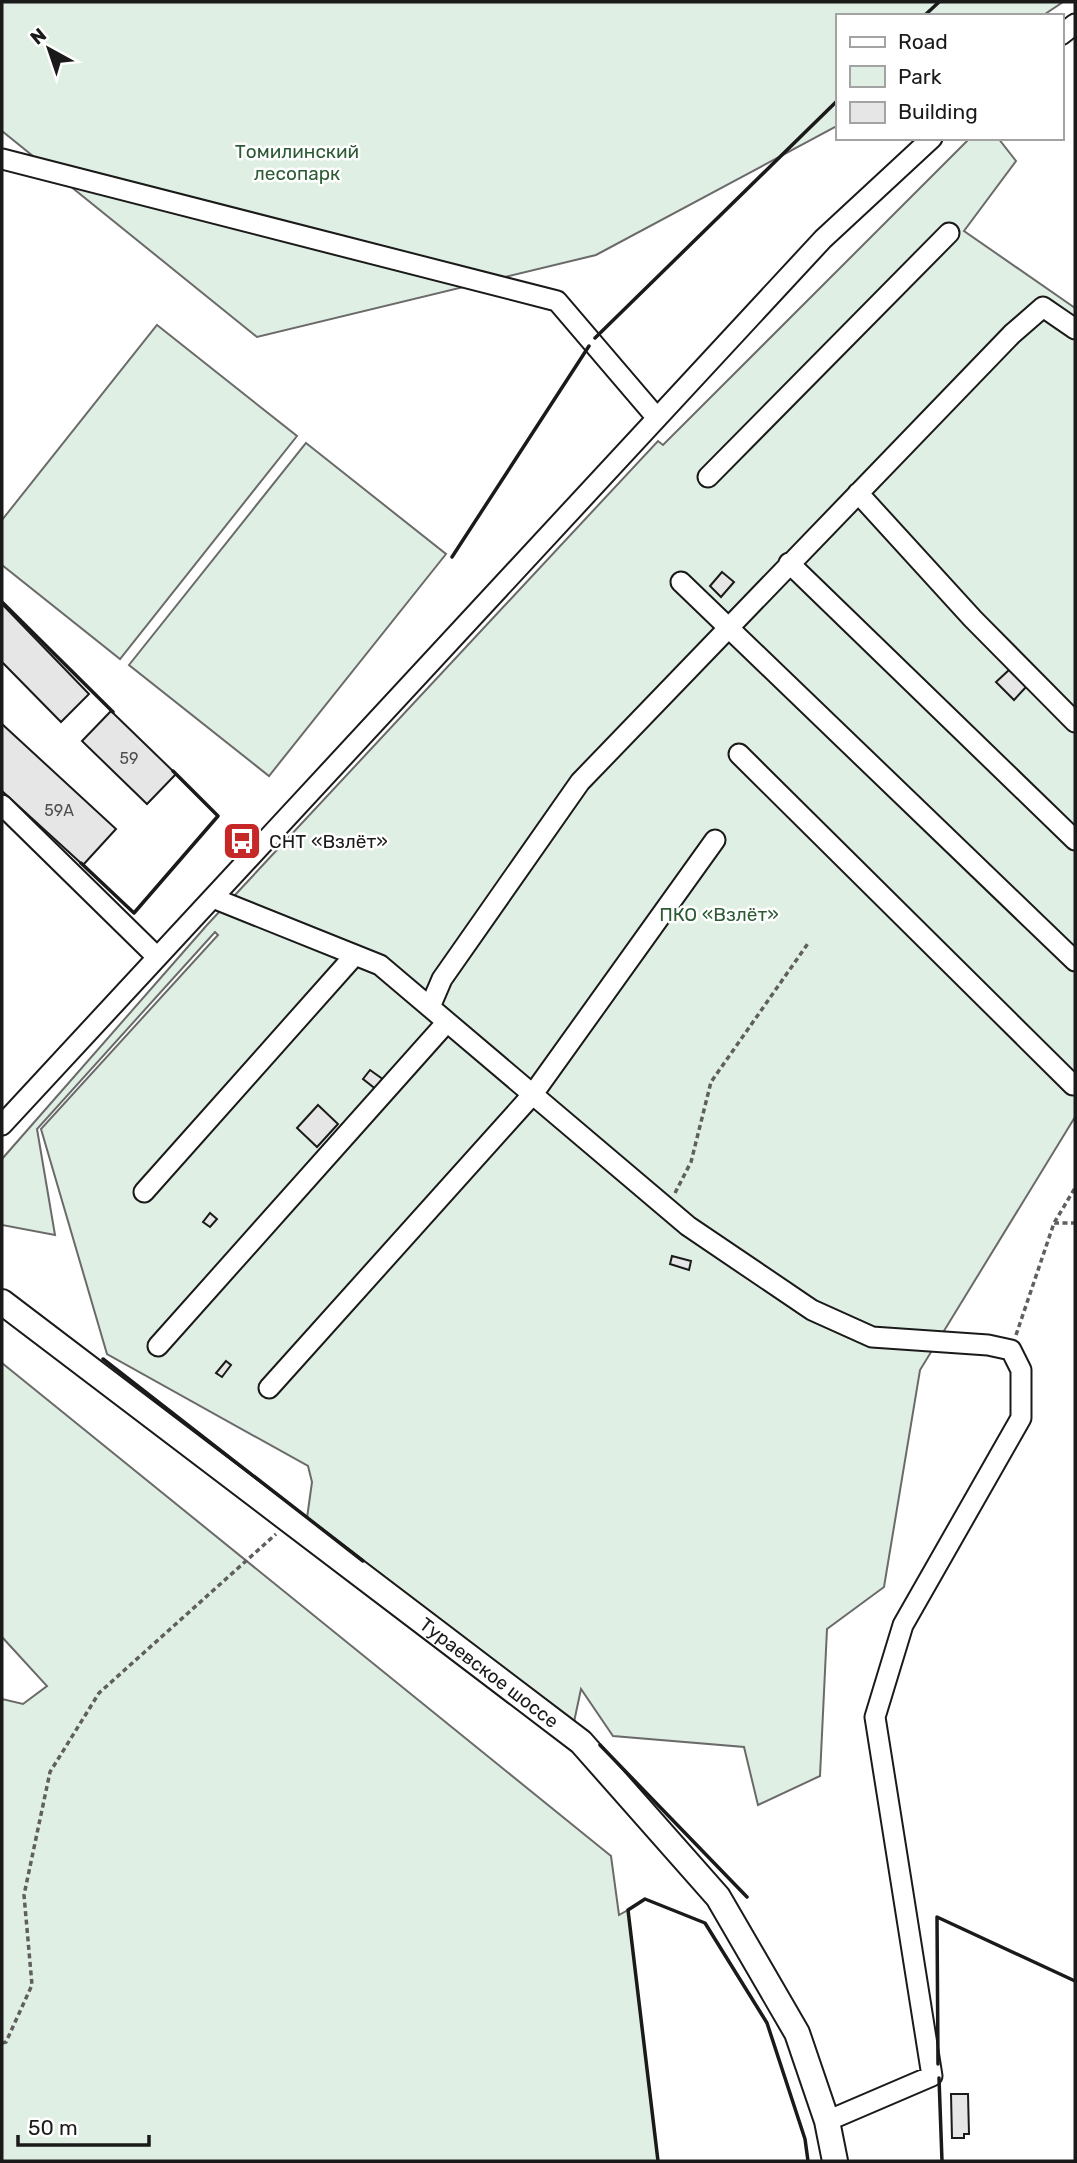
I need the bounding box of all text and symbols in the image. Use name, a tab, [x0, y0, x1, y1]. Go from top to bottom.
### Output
north arrow	[14, 14, 84, 84]
legend	[836, 14, 1063, 140]
text: N	[26, 23, 51, 50]
text: Road	[898, 29, 948, 54]
text: Park	[898, 64, 942, 89]
text: Building	[898, 99, 978, 124]
park label: Томилинский лесопарк	[235, 140, 359, 185]
house number: 59	[120, 749, 139, 768]
house number: 59А	[44, 801, 74, 820]
bus stop icon: СНТ «Взлёт»	[221, 820, 263, 862]
place label: СНТ «Взлёт»	[269, 830, 388, 853]
park label: ПКО «Взлёт»	[659, 903, 779, 926]
street label: Тураевское шоссе	[415, 1612, 563, 1732]
scale bar	[18, 2104, 149, 2148]
text: 50 m	[28, 2115, 78, 2140]

